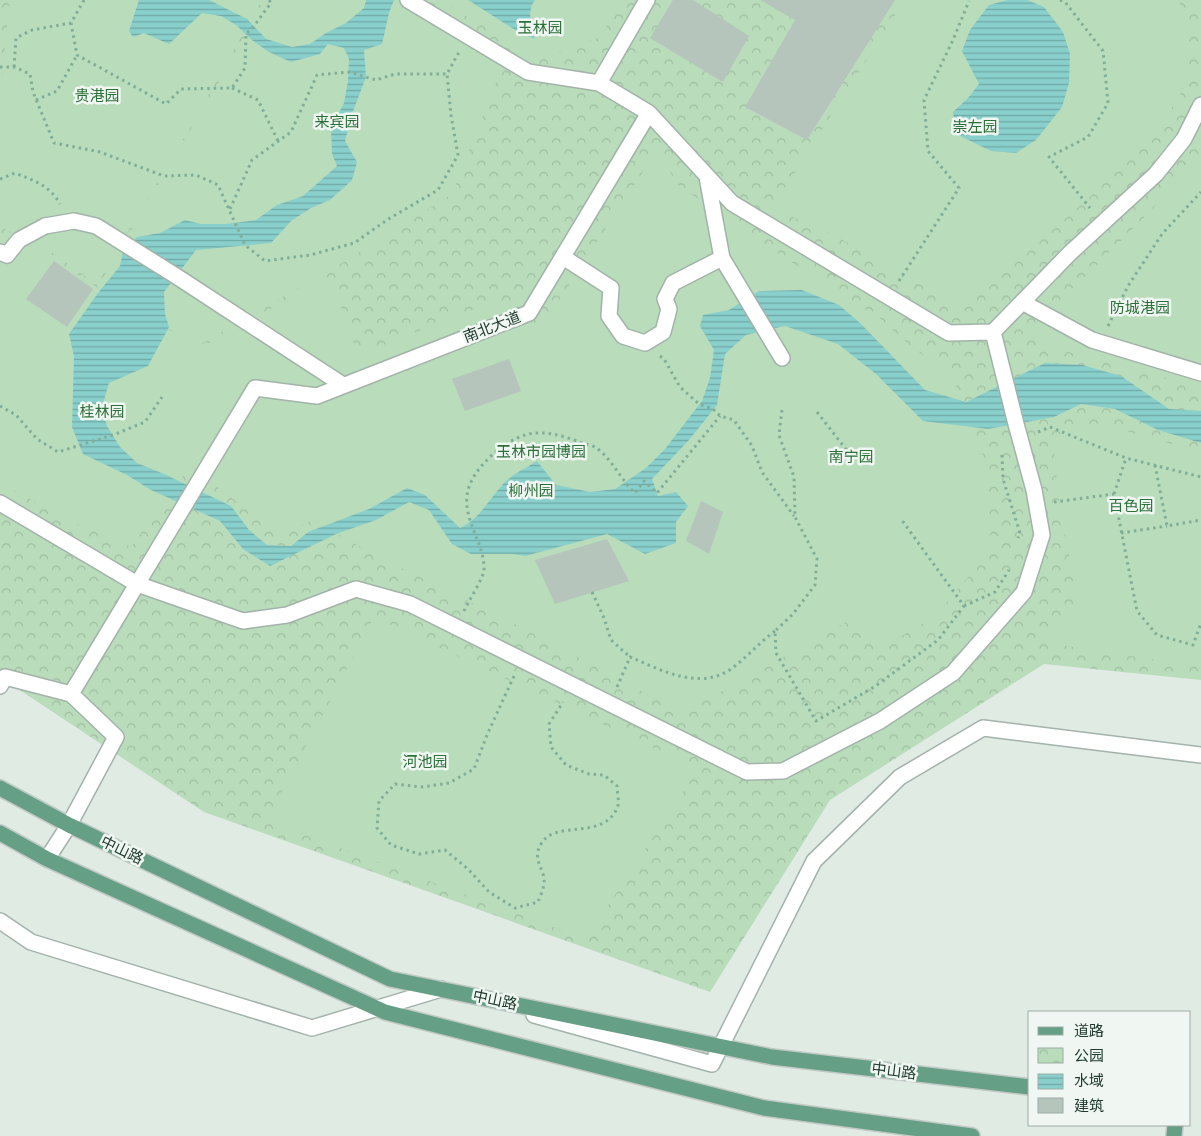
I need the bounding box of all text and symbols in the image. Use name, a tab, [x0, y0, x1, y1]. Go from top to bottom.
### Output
park label: 玉林园	[517, 20, 563, 39]
park label: 贵港园	[74, 88, 120, 107]
park label: 来宾园	[314, 114, 360, 133]
park label: 崇左园	[952, 119, 998, 138]
park label: 防城港园	[1110, 300, 1170, 319]
street label: 南北大道	[461, 308, 524, 348]
park label: 桂林园	[79, 404, 125, 423]
park label: 玉林市园博园	[496, 443, 586, 463]
park label: 南宁园	[828, 449, 874, 468]
park label: 柳州园	[508, 482, 554, 502]
park label: 百色园	[1108, 498, 1154, 517]
park label: 河池园	[402, 754, 448, 773]
street label: 中山路	[97, 833, 146, 870]
street label: 中山路	[471, 987, 519, 1015]
legend	[1028, 1011, 1191, 1126]
text: 道路	[1074, 1023, 1104, 1042]
text: 公园	[1074, 1048, 1104, 1067]
street label: 中山路	[870, 1060, 917, 1085]
text: 水域	[1074, 1073, 1104, 1092]
text: 建筑	[1074, 1098, 1104, 1117]

